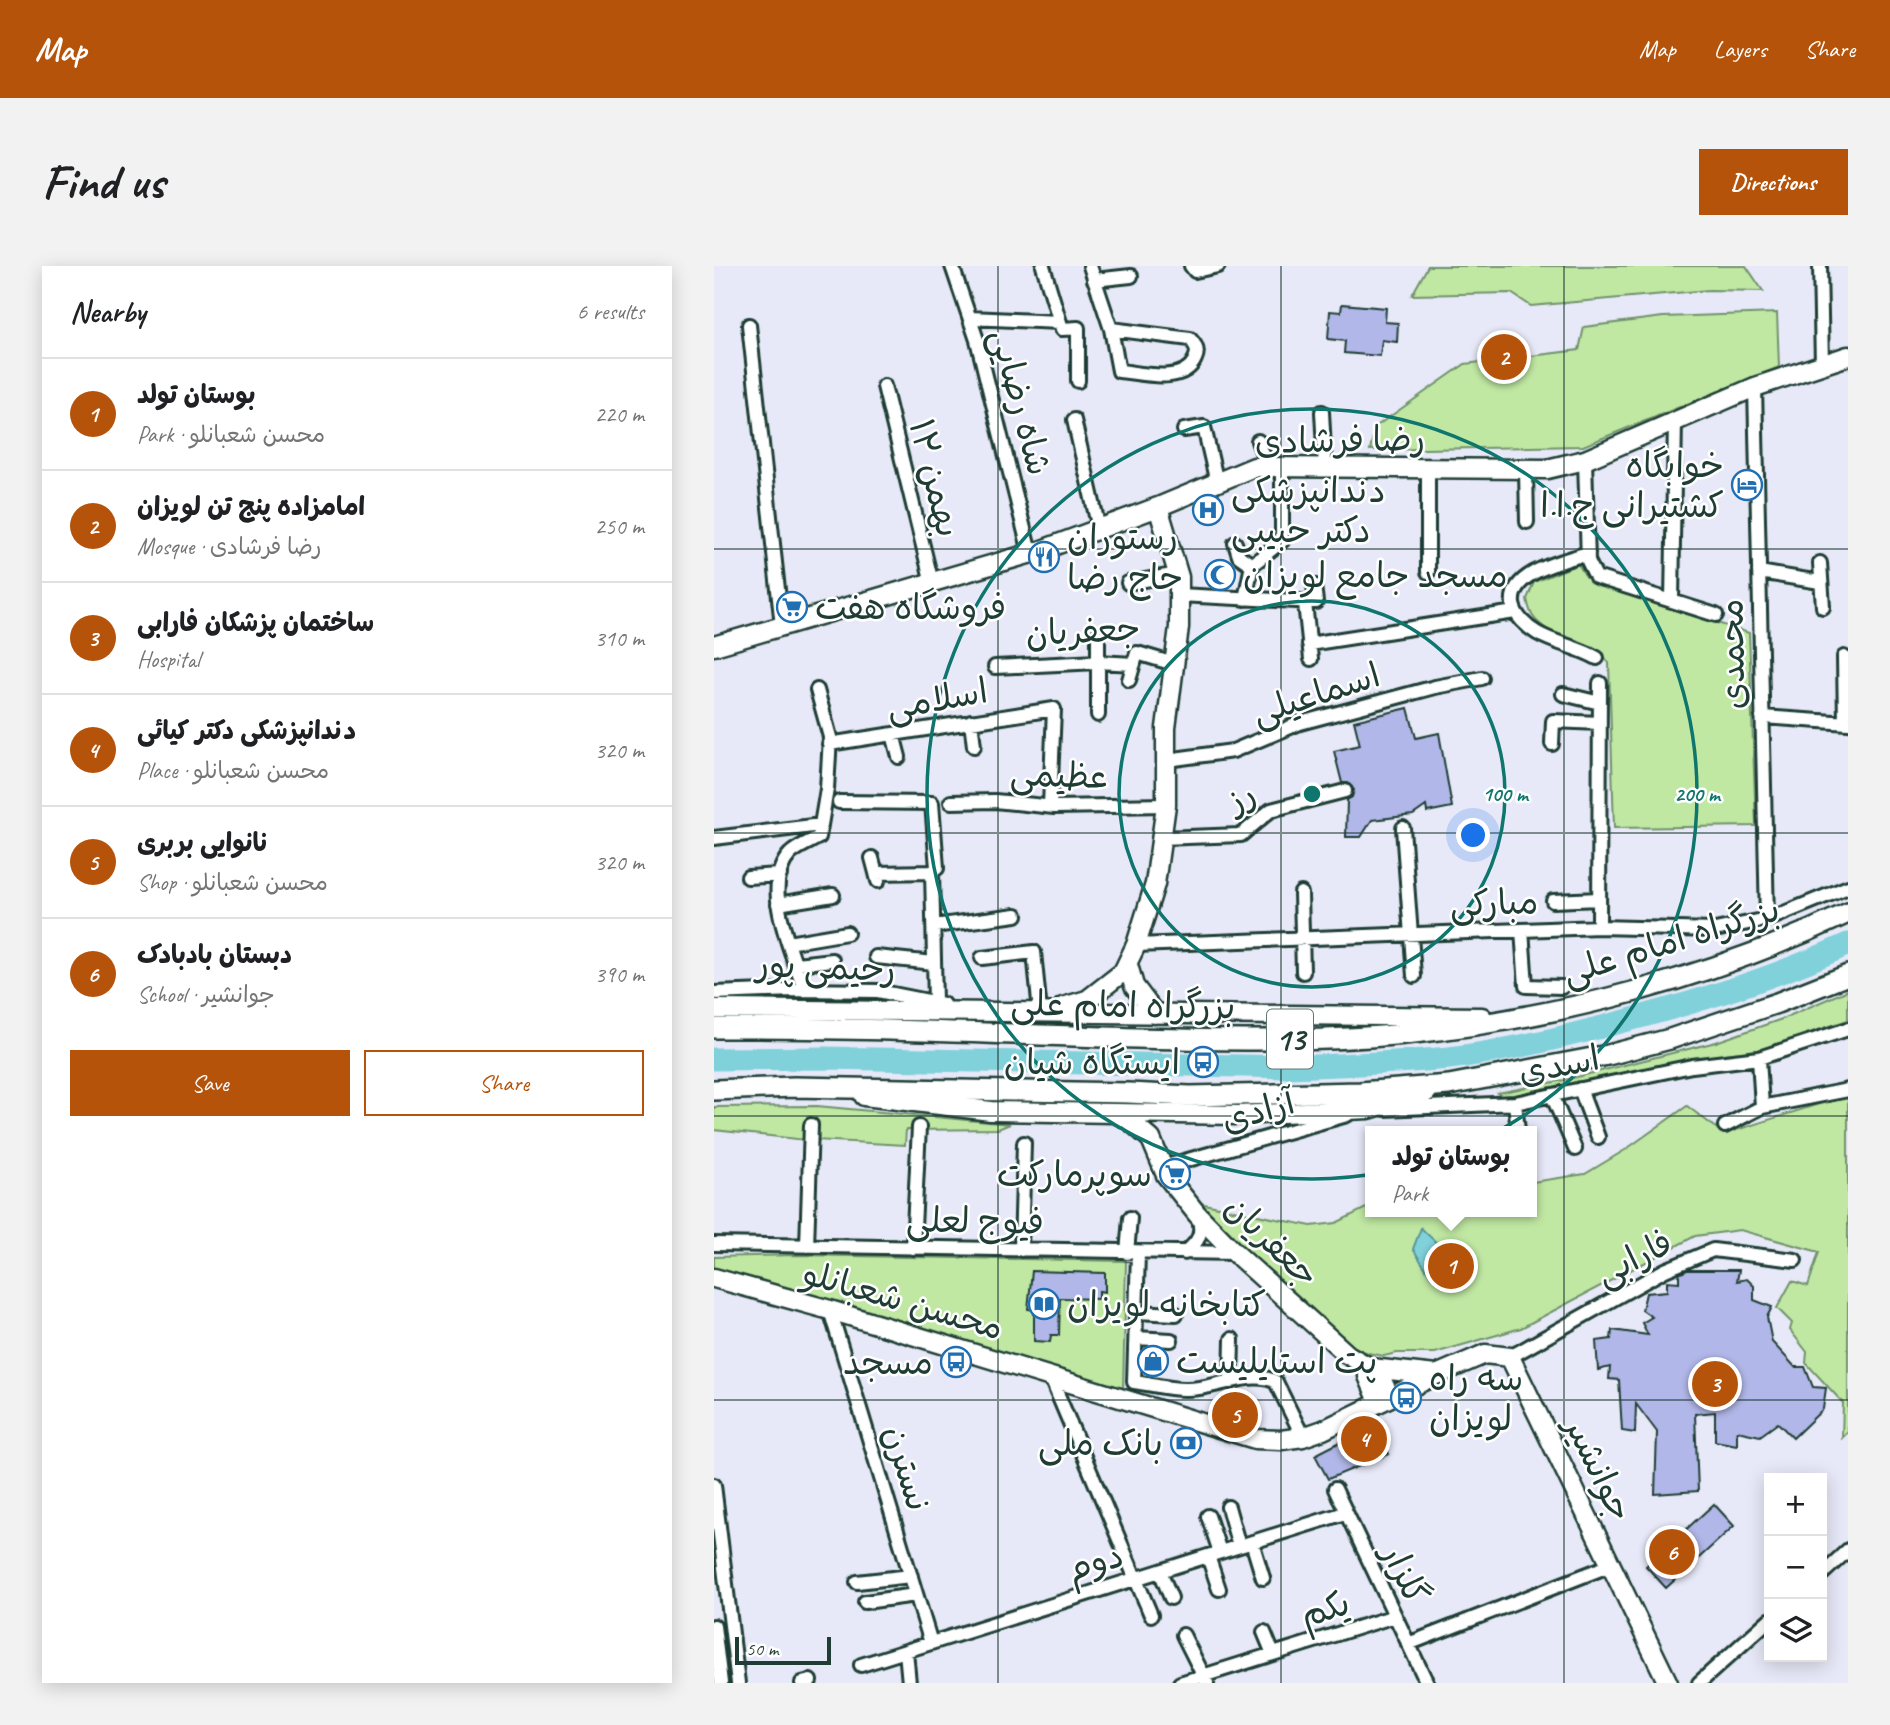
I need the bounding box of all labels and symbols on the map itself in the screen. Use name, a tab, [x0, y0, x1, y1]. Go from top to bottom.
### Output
street label: شاه رضایی	[980, 324, 1062, 480]
pin: 2	[1481, 331, 1527, 383]
street label: ۱۲ بهمن	[899, 414, 971, 542]
street label: رضا فرشادی	[1254, 416, 1426, 464]
place label: خوابگاه کشتیرانی ج.ا.ا	[1540, 443, 1724, 529]
place label: دندانپزشکی دکتر حبیبی	[1231, 468, 1386, 553]
hotel icon: خوابگاه کشتیرانی ج.ا.ا	[1730, 468, 1764, 502]
hospital icon: دندانپزشکی دکتر حبیبی	[1191, 493, 1225, 527]
place label: رستوران حاج رضا	[1067, 515, 1183, 601]
restaurant icon: رستوران حاج رضا	[1027, 540, 1061, 574]
place label: مسجد جامع لویزان	[1243, 553, 1508, 600]
mosque icon: مسجد جامع لویزان	[1203, 558, 1237, 592]
place label: فروشگاه هفت	[815, 585, 1006, 630]
supermarket icon: فروشگاه هفت	[775, 590, 809, 624]
street label: محمدی	[1709, 598, 1755, 710]
street label: جعفریان	[1024, 606, 1142, 656]
street label: اسماعیلی	[1246, 652, 1386, 736]
street label: اسلامی	[883, 668, 991, 730]
street label: عظیمی	[1009, 751, 1109, 799]
street label: رز	[1216, 771, 1263, 825]
text: 100 m	[1482, 781, 1530, 807]
text: 200 m	[1674, 781, 1722, 807]
centre of rings	[1300, 782, 1324, 806]
your location	[1456, 818, 1490, 852]
street label: مبارکی	[1449, 879, 1539, 927]
street label: بزرگراه امام علی	[1557, 887, 1786, 999]
street label: رحیمی پور	[752, 942, 897, 992]
street label: بزرگراه امام علی	[1010, 981, 1236, 1033]
road number: 13	[1267, 1010, 1313, 1068]
street label: اسدی	[1515, 1035, 1603, 1095]
place label: ایستگاه شیان	[1004, 1040, 1180, 1085]
bus stop icon: ایستگاه شیان	[1186, 1045, 1220, 1079]
street label: آزادی	[1216, 1079, 1301, 1143]
place label: سوپرمارکت	[997, 1152, 1152, 1197]
supermarket icon: سوپرمارکت	[1158, 1157, 1192, 1191]
street label: جعفریان	[1215, 1185, 1329, 1297]
street label: فیوج لعلی	[906, 1197, 1044, 1246]
street label: فارابی	[1588, 1220, 1680, 1296]
pin: 1	[1428, 1240, 1474, 1292]
street label: محسن شعبانلو	[795, 1249, 1009, 1350]
place label: کتابخانه لویزان	[1067, 1282, 1266, 1327]
library icon: کتابخانه لویزان	[1027, 1287, 1061, 1321]
place label: پت استایلیست	[1176, 1339, 1377, 1384]
place label: مسجد	[843, 1340, 933, 1385]
shop icon: پت استایلیست	[1136, 1344, 1170, 1378]
bus stop icon: مسجد	[939, 1345, 973, 1379]
place label: سه راه لویزان	[1429, 1356, 1523, 1441]
pin: 3	[1692, 1358, 1738, 1410]
bus stop icon: سه راه لویزان	[1389, 1381, 1423, 1415]
pin: 5	[1212, 1389, 1258, 1441]
street label: جوانشیر	[1553, 1407, 1644, 1529]
pin: 4	[1341, 1413, 1387, 1465]
street label: نسترن	[873, 1420, 941, 1516]
place label: بانک ملی	[1038, 1421, 1163, 1466]
bank icon: بانک ملی	[1169, 1426, 1203, 1460]
pin: 6	[1649, 1526, 1695, 1578]
street label: دوم	[1061, 1532, 1130, 1596]
street label: گلزار	[1370, 1533, 1439, 1612]
street label: یکم	[1295, 1580, 1356, 1642]
scale bar	[735, 1634, 831, 1666]

